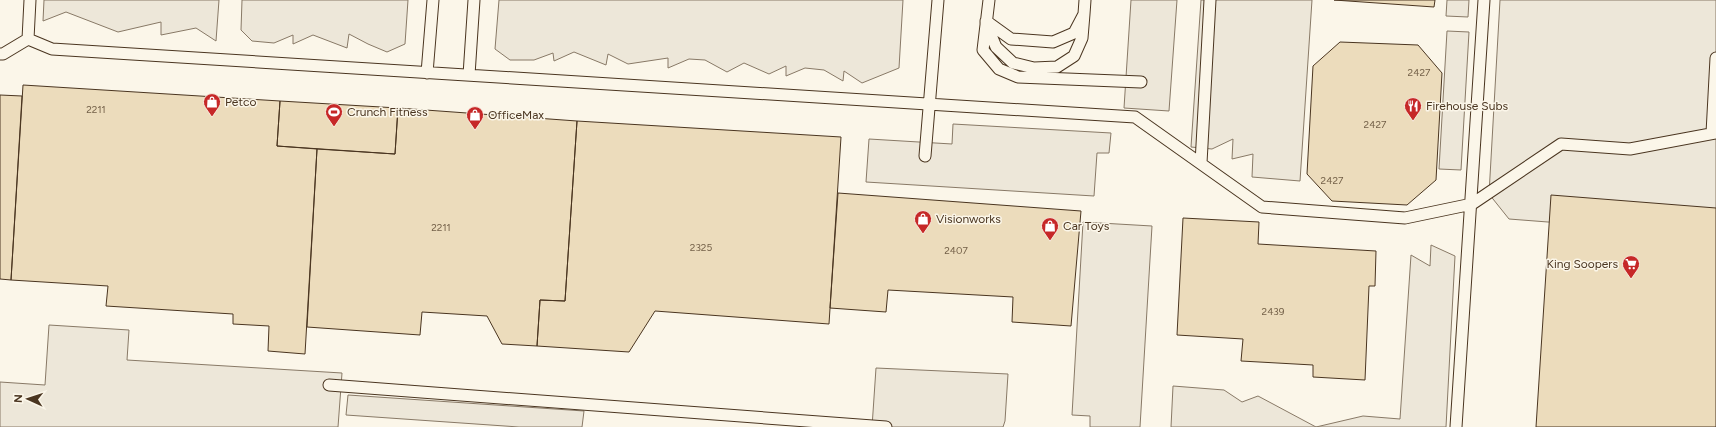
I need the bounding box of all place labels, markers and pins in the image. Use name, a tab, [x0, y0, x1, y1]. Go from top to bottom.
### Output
shop icon: Petco	[202, 92, 222, 117]
place label: Petco	[225, 95, 256, 109]
restaurant icon: Firehouse Subs	[1403, 96, 1423, 121]
place label: Firehouse Subs	[1426, 99, 1508, 113]
sports icon: Crunch Fitness	[324, 102, 344, 127]
place label: Crunch Fitness	[347, 105, 428, 119]
shop icon: OfficeMax	[465, 105, 485, 130]
place label: OfficeMax	[488, 108, 544, 122]
shop icon: Visionworks	[913, 209, 933, 234]
place label: Visionworks	[936, 212, 1001, 226]
shop icon: Car Toys	[1040, 216, 1060, 241]
place label: Car Toys	[1063, 219, 1110, 233]
supermarket icon: King Soopers	[1621, 254, 1641, 279]
place label: King Soopers	[1547, 257, 1618, 271]

